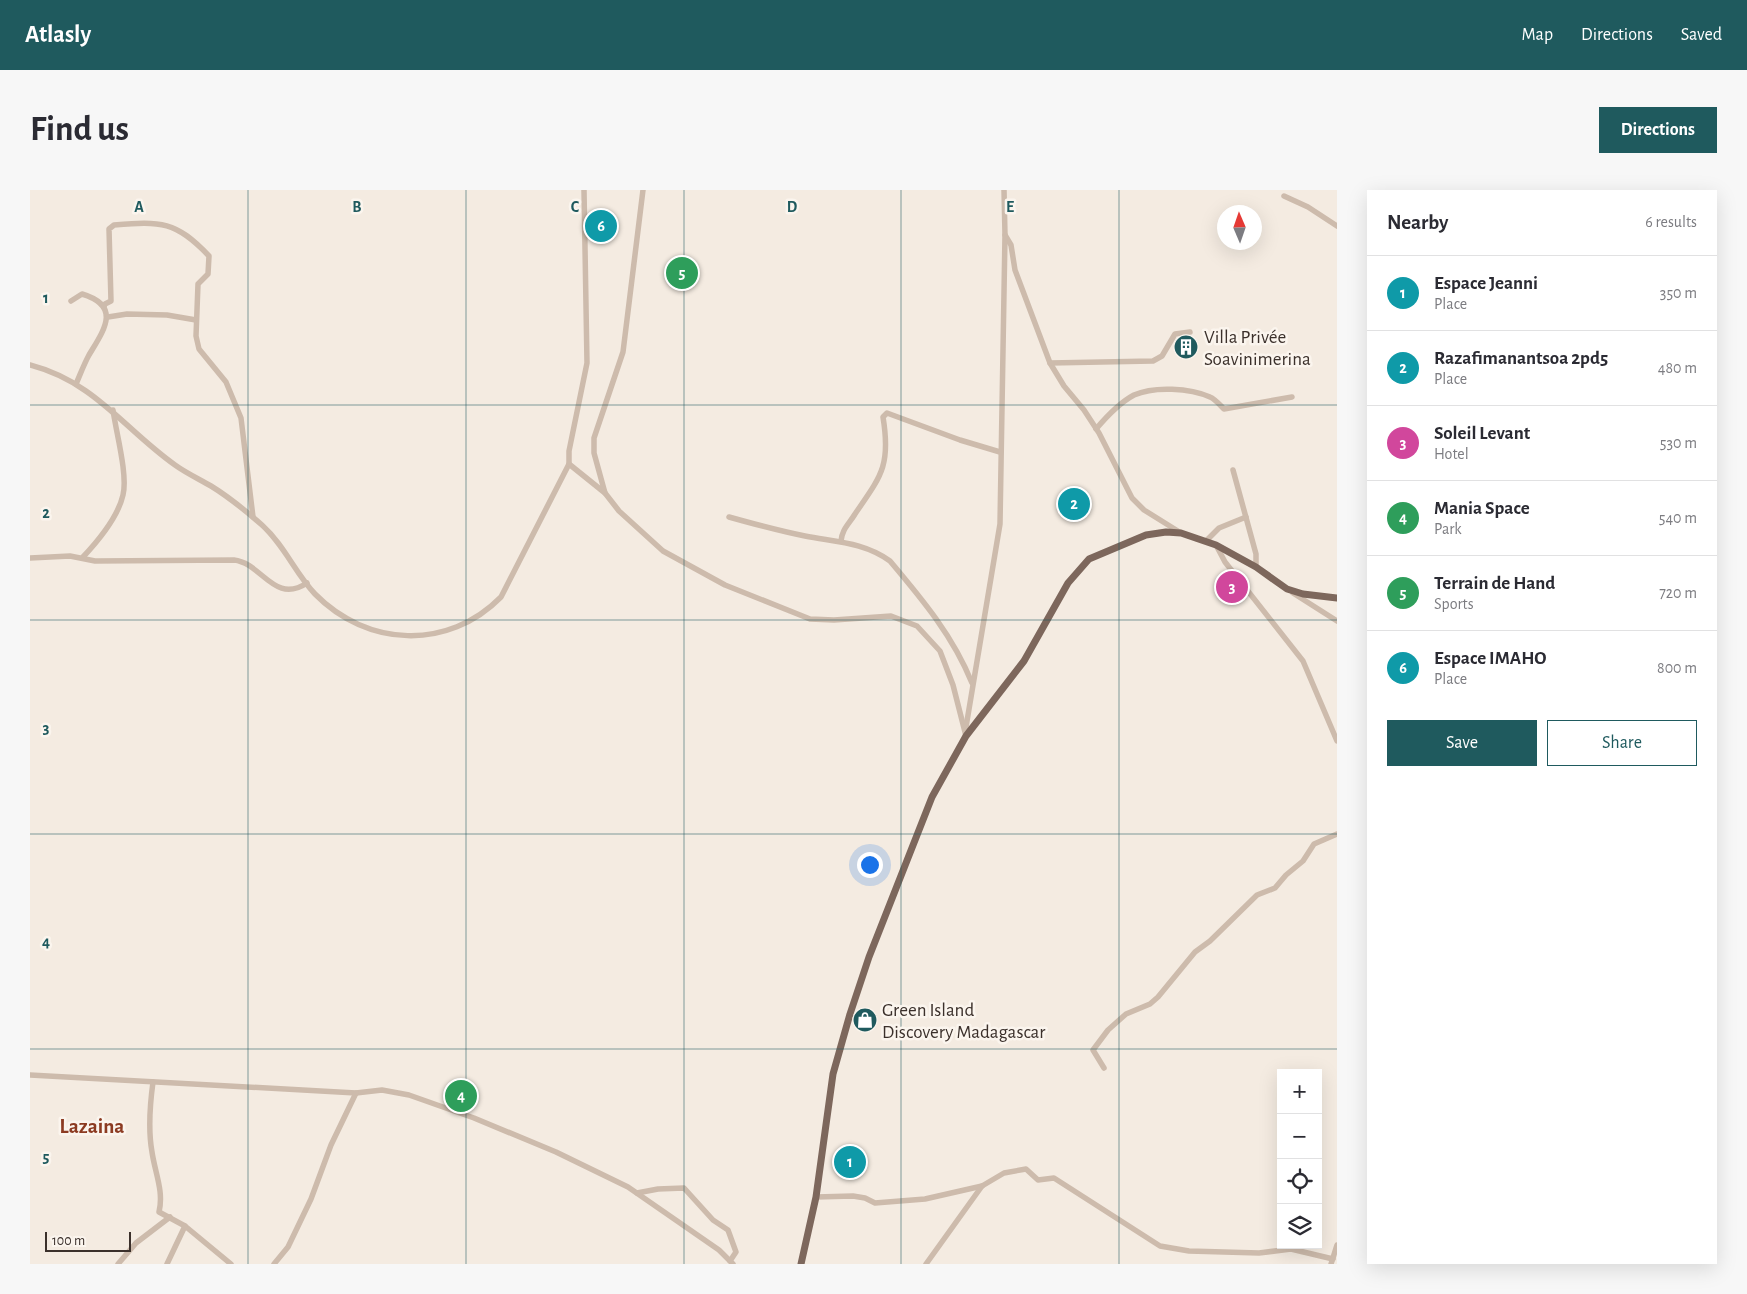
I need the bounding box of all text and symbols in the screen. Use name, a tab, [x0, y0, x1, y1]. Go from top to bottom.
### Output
text: Atlasly	[25, 23, 91, 47]
text: Map	[1522, 26, 1553, 44]
text: Directions	[1581, 26, 1653, 44]
text: Saved	[1681, 26, 1722, 44]
button: Directions	[1599, 107, 1717, 153]
text: Find us	[30, 112, 129, 147]
text: A	[134, 199, 144, 215]
text: B	[352, 199, 362, 215]
text: C	[571, 199, 580, 215]
text: D	[787, 199, 798, 215]
text: E	[1006, 199, 1014, 215]
north arrow	[1217, 205, 1262, 250]
pin: 6	[585, 207, 617, 245]
text: Nearby	[1387, 212, 1448, 233]
text: 6 results	[1645, 214, 1697, 230]
pin: 5	[666, 254, 698, 292]
text: Espace Jeanni	[1434, 274, 1538, 293]
text: 1	[1400, 285, 1406, 301]
text: 350 m	[1660, 285, 1697, 301]
text: 1	[43, 290, 49, 306]
text: Place	[1434, 296, 1467, 312]
place label: Villa Privée Soavinimerina	[1204, 328, 1311, 369]
building icon: Villa Privée Soavinimerina	[1173, 334, 1199, 360]
text: Razafimanantsoa 2pd5	[1434, 349, 1608, 368]
text: 2	[1399, 360, 1407, 376]
text: 480 m	[1658, 360, 1697, 376]
text: Place	[1434, 371, 1467, 387]
text: Soleil Levant	[1434, 424, 1530, 443]
text: 3	[1400, 435, 1406, 451]
text: 530 m	[1660, 435, 1697, 451]
text: Hotel	[1434, 446, 1469, 462]
pin: 2	[1058, 485, 1090, 523]
text: Mania Space	[1434, 499, 1530, 518]
text: 2	[42, 505, 50, 521]
text: 4	[1399, 510, 1407, 526]
text: 540 m	[1659, 510, 1697, 526]
text: Park	[1434, 521, 1462, 537]
pin: 3	[1216, 568, 1248, 606]
text: Terrain de Hand	[1434, 574, 1555, 593]
text: 5	[1400, 585, 1406, 601]
text: 720 m	[1659, 585, 1697, 601]
text: Sports	[1434, 596, 1474, 612]
text: Espace IMAHO	[1434, 649, 1547, 668]
text: 6	[1399, 660, 1407, 676]
text: 800 m	[1657, 660, 1697, 676]
text: Place	[1434, 671, 1467, 687]
text: 3	[43, 720, 50, 736]
button: Save	[1387, 720, 1537, 766]
button: Share	[1547, 720, 1697, 766]
your location	[857, 852, 883, 878]
text: 4	[42, 934, 50, 950]
place label: Green Island Discovery Madagascar	[882, 1001, 1045, 1042]
shop icon: Green Island Discovery Madagascar	[852, 1007, 878, 1033]
map controls	[1277, 1069, 1322, 1249]
button: +	[1277, 1069, 1322, 1114]
pin: 4	[445, 1077, 477, 1115]
button: −	[1277, 1114, 1322, 1159]
district label: Lazaina	[60, 1116, 124, 1137]
pin: 1	[834, 1143, 866, 1181]
text: 5	[43, 1149, 50, 1165]
button: locate	[1277, 1159, 1322, 1204]
button: layers	[1277, 1204, 1322, 1249]
scale bar	[45, 1229, 131, 1252]
text: 100 m	[52, 1234, 85, 1248]

